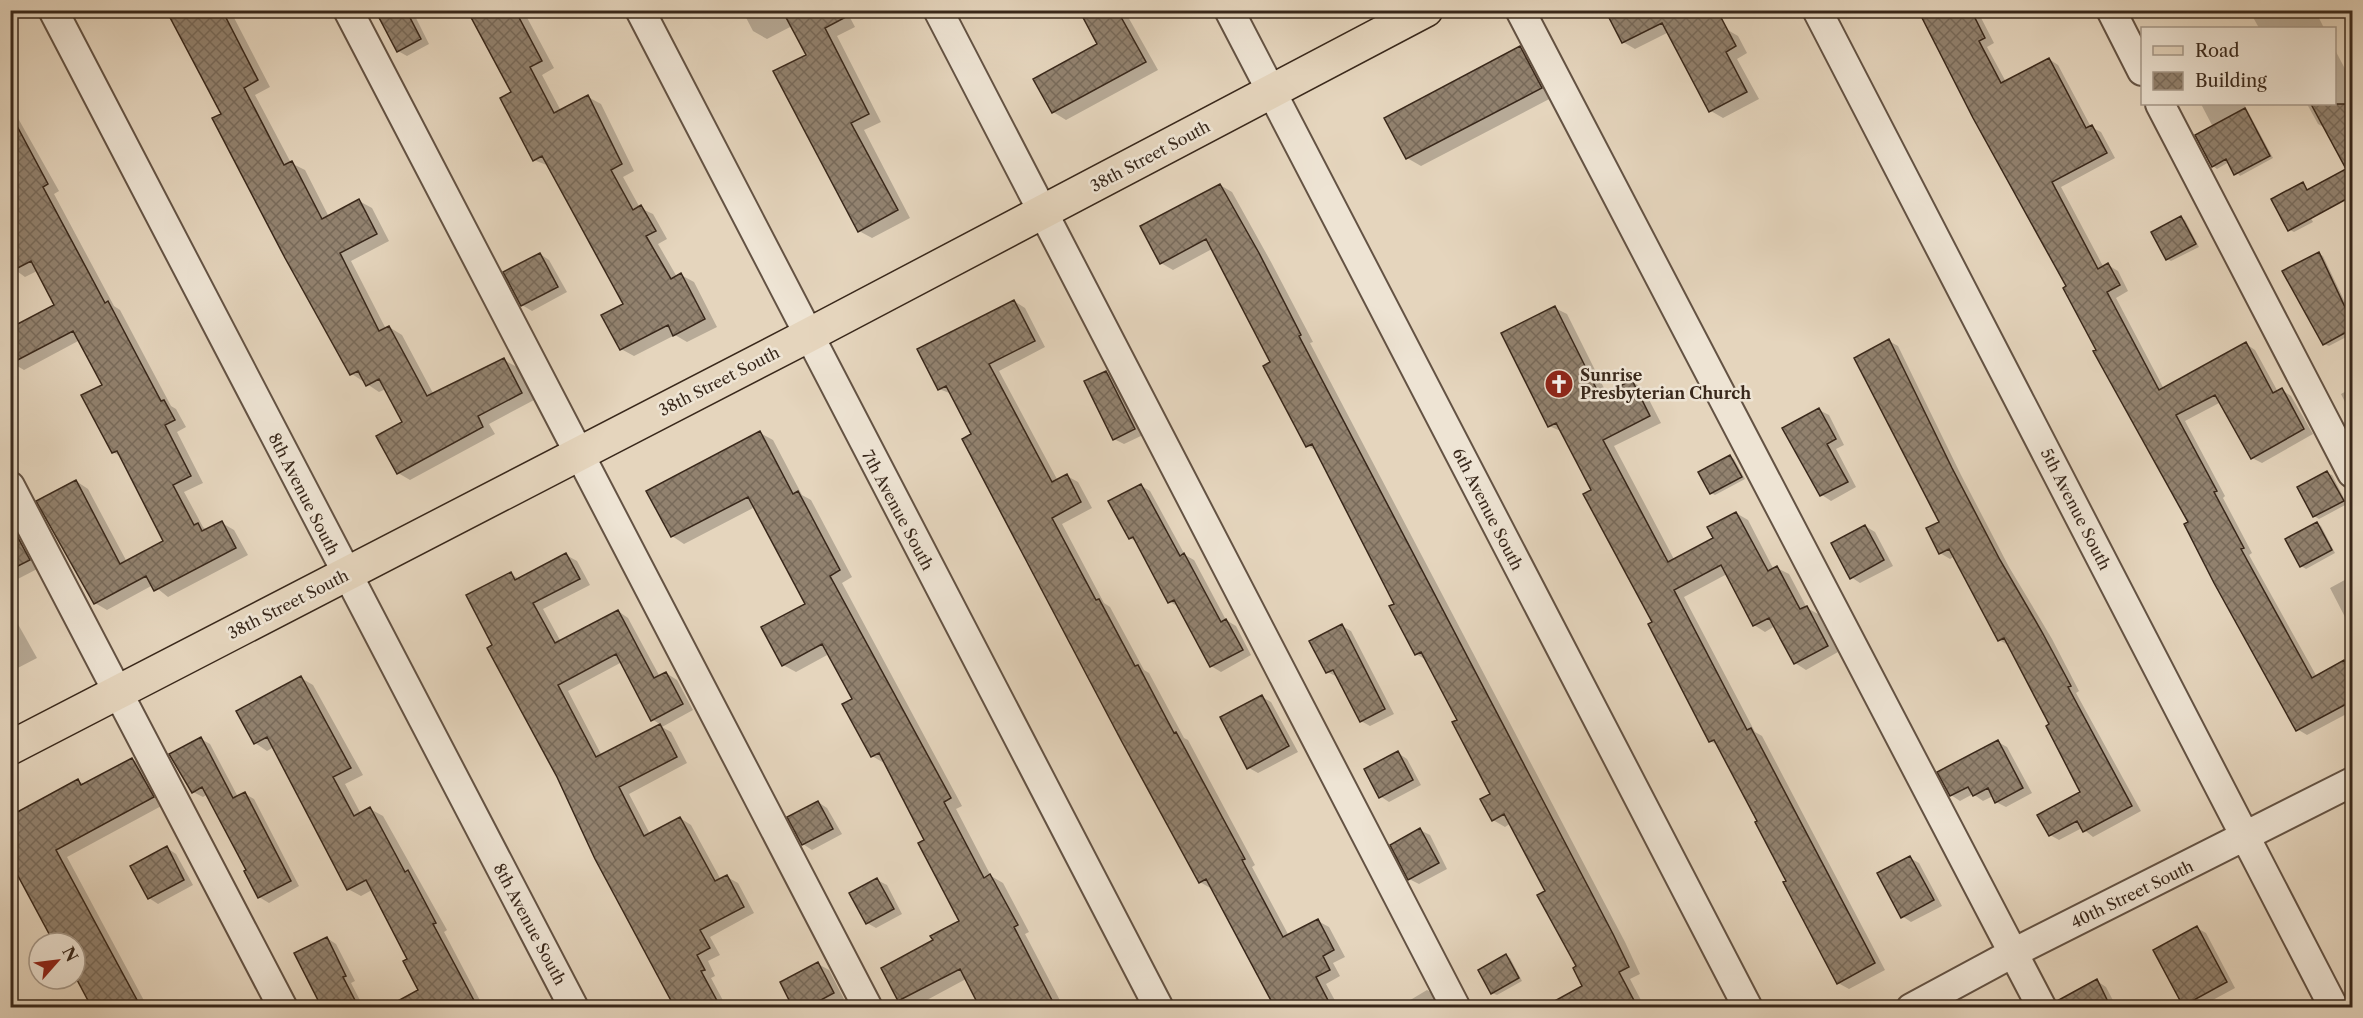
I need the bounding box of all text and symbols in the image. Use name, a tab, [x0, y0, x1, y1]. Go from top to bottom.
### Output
legend	[2141, 27, 2336, 105]
text: Road	[2195, 40, 2240, 62]
text: Building	[2195, 70, 2267, 92]
street label: 38th Street South	[1087, 116, 1213, 196]
street label: 38th Street South	[655, 342, 783, 420]
place label: Sunrise Presbyterian Church	[1580, 365, 1751, 403]
church icon: Sunrise Presbyterian Church	[1543, 368, 1575, 400]
street label: 8th Avenue South	[264, 429, 344, 559]
street label: 6th Avenue South	[1449, 444, 1527, 574]
street label: 5th Avenue South	[2037, 445, 2115, 573]
street label: 7th Avenue South	[858, 446, 938, 574]
street label: 38th Street South	[224, 565, 352, 643]
street label: 40th Street South	[2067, 856, 2197, 932]
street label: 8th Avenue South	[490, 860, 570, 988]
north arrow	[27, 931, 87, 991]
text: N	[58, 943, 82, 965]

